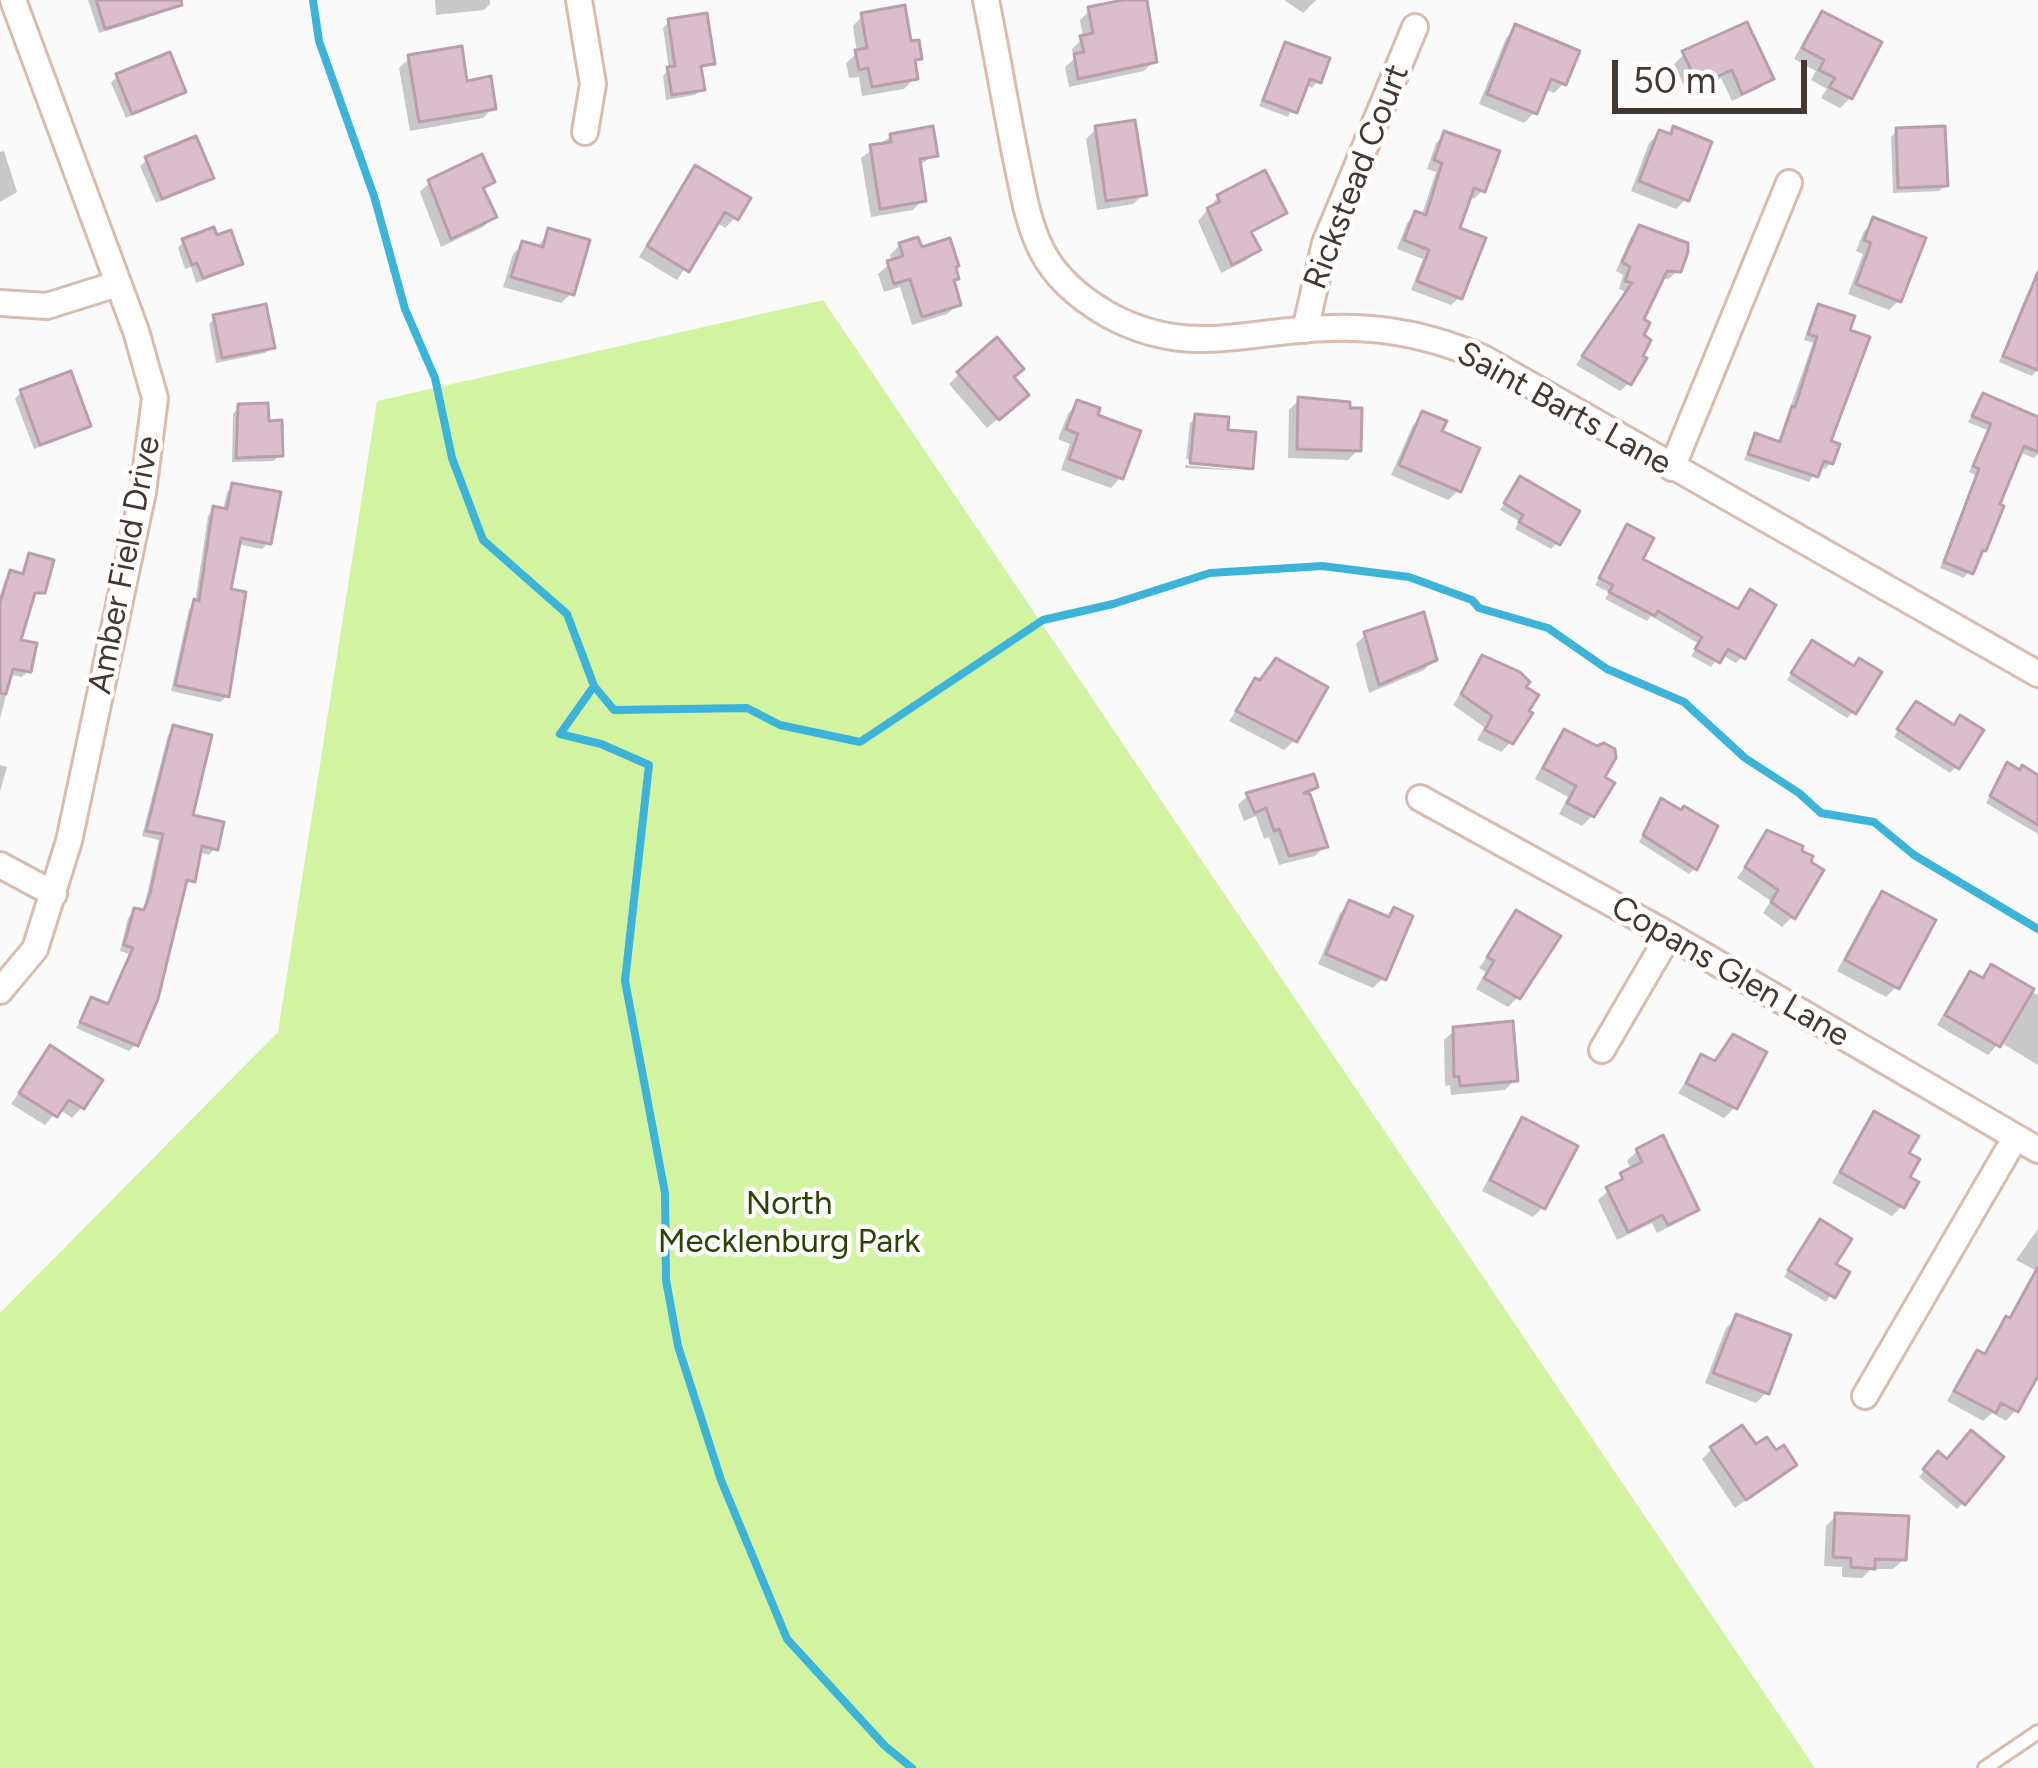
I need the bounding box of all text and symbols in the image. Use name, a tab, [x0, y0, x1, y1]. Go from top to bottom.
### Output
scale bar	[1618, 36, 1813, 110]
street label: Rickstead Court	[1296, 59, 1418, 295]
text: 50 m	[1633, 59, 1716, 102]
street label: Saint Barts Lane	[1450, 334, 1678, 484]
street label: Amber Field Drive	[81, 433, 169, 697]
street label: Copans Glen Lane	[1604, 888, 1856, 1056]
park label: North Mecklenburg Park	[658, 1184, 920, 1262]

